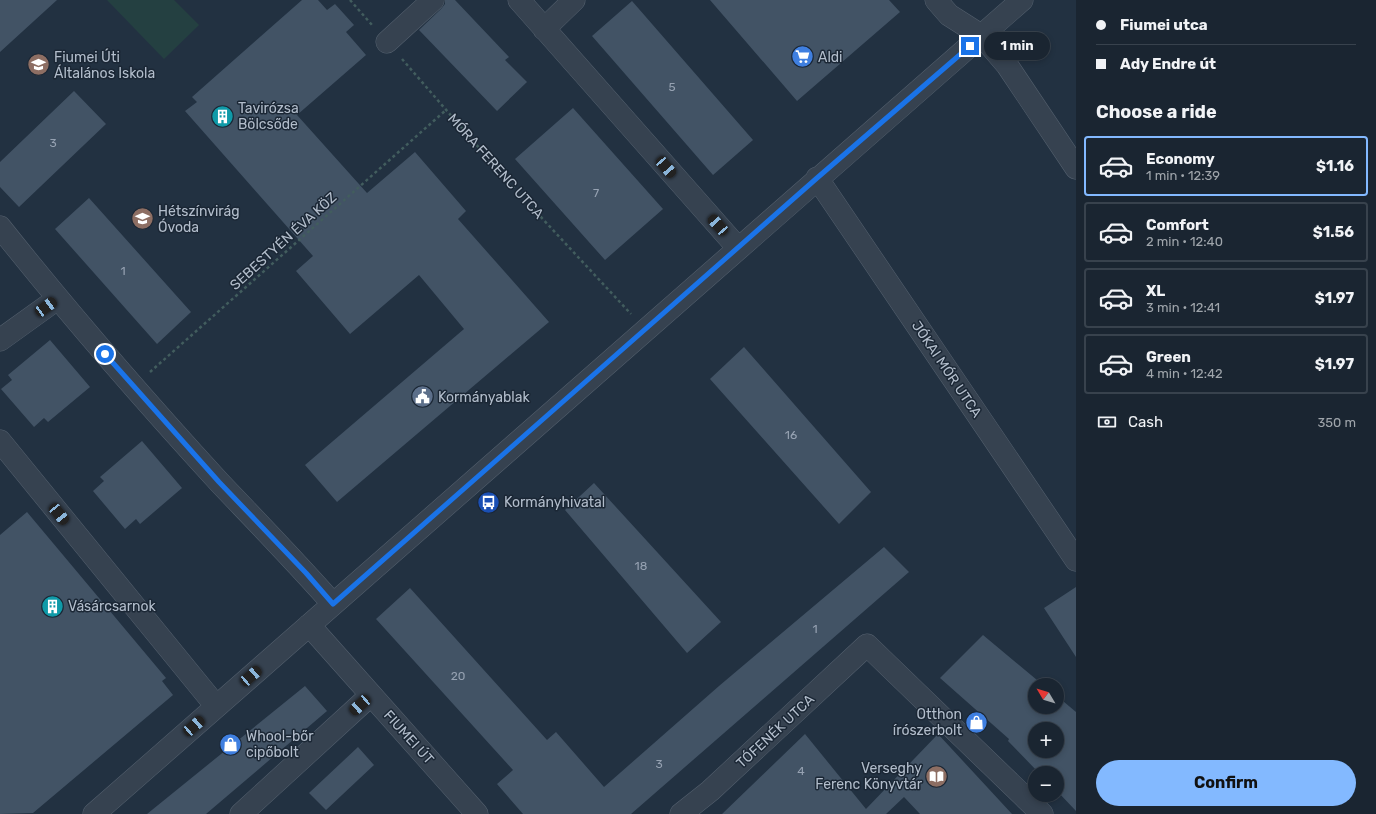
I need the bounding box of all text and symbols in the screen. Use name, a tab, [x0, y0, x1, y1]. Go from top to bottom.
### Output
text: Fiumei utca	[1120, 16, 1208, 34]
callout: 1 min	[984, 32, 1050, 60]
route end	[961, 37, 979, 55]
text: 1 min	[1000, 38, 1034, 53]
supermarket icon: Aldi	[790, 44, 816, 70]
place label: Fiumei Úti Általános Iskola	[54, 48, 155, 82]
place label: Aldi	[818, 49, 843, 66]
school or university icon: Fiumei Úti Általános Iskola	[26, 52, 52, 78]
text: Ady Endre út	[1120, 55, 1216, 73]
house number: 5	[668, 80, 676, 94]
place label: Tavirózsa Bölcsőde	[238, 100, 299, 133]
text: Choose a ride	[1096, 101, 1217, 123]
building icon: Tavirózsa Bölcsőde	[210, 103, 236, 129]
street label: MÓRA FERENC UTCA	[444, 110, 548, 223]
house number: 3	[49, 136, 57, 150]
icon: car	[1098, 148, 1134, 184]
text: Economy	[1146, 150, 1215, 168]
car	[654, 154, 678, 180]
text: $1.16	[1316, 157, 1354, 175]
text: 1 min · 12:39	[1146, 168, 1220, 183]
house number: 7	[593, 186, 599, 200]
street label: SEBESTYÉN ÉVA KÖZ	[226, 188, 340, 294]
place label: Hétszínvirág Óvoda	[158, 203, 240, 236]
school or university icon: Hétszínvirág Óvoda	[129, 206, 155, 232]
car	[706, 212, 730, 238]
icon: car	[1098, 214, 1134, 250]
text: Comfort	[1146, 216, 1209, 234]
text: $1.56	[1313, 223, 1354, 241]
text: 2 min · 12:40	[1146, 234, 1223, 249]
house number: 1	[120, 264, 126, 278]
icon: car	[1098, 280, 1134, 316]
text: XL	[1146, 282, 1165, 300]
text: $1.97	[1315, 289, 1354, 307]
car	[33, 295, 59, 319]
text: 3 min · 12:41	[1146, 300, 1220, 315]
street label: JÓKAI MÓR UTCA	[908, 317, 986, 421]
route start	[96, 345, 114, 363]
icon: car	[1098, 346, 1134, 382]
text: Green	[1146, 348, 1191, 366]
text: $1.97	[1315, 355, 1354, 373]
text: 4 min · 12:42	[1146, 366, 1223, 381]
public building icon: Kormányablak	[410, 384, 436, 410]
place label: Kormányablak	[438, 389, 530, 406]
icon: cash	[1096, 411, 1118, 433]
text: Cash	[1128, 413, 1163, 431]
text: 350 m	[1317, 415, 1356, 430]
house number: 16	[785, 428, 797, 442]
bus stop icon: Kormányhivatal	[476, 489, 502, 515]
place label: Kormányhivatal	[504, 494, 605, 511]
car	[47, 501, 71, 527]
house number: 18	[635, 559, 647, 573]
building icon: Vásárcsarnok	[40, 593, 66, 619]
place label: Vásárcsarnok	[68, 598, 157, 615]
house number: 1	[812, 622, 818, 636]
car	[238, 664, 264, 688]
house number: 20	[451, 669, 465, 683]
north arrow	[1028, 678, 1064, 714]
map controls	[1028, 678, 1064, 802]
street label: TÓFENÉK UTCA	[732, 690, 818, 772]
car	[347, 693, 373, 717]
street label: FIUMEI ÚT	[380, 706, 438, 768]
place label: Otthon írószerbolt	[893, 706, 963, 739]
shop icon: Otthon írószerbolt	[964, 709, 990, 735]
car	[181, 714, 207, 738]
button: +	[1028, 722, 1064, 758]
place label: Whool-bőr cipőbolt	[246, 728, 314, 761]
shop icon: Whool-bőr cipőbolt	[218, 731, 244, 757]
house number: 3	[655, 757, 663, 771]
place label: Verseghy Ferenc Könyvtár	[815, 760, 923, 793]
button: Confirm	[1096, 760, 1356, 806]
library icon: Verseghy Ferenc Könyvtár	[924, 763, 950, 789]
house number: 4	[797, 764, 805, 778]
button: −	[1028, 766, 1064, 802]

